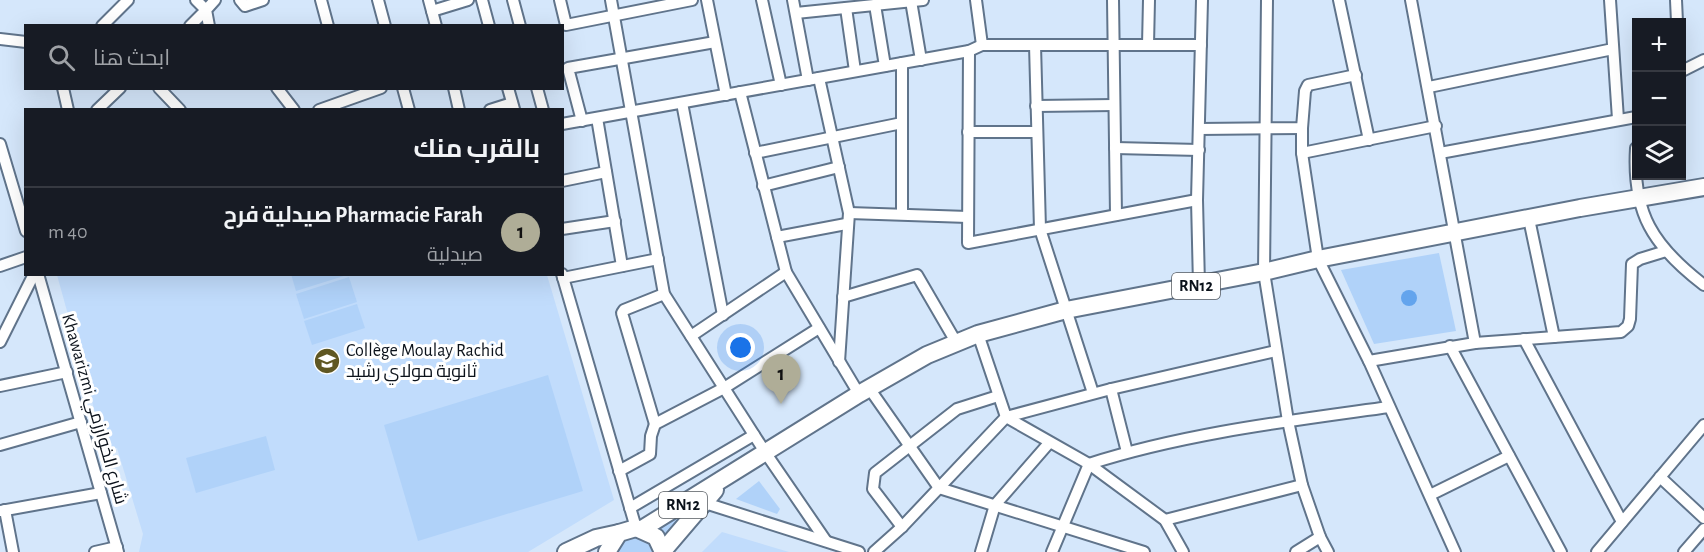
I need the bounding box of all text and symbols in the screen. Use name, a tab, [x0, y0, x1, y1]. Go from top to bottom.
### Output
map controls	[1632, 18, 1686, 180]
button: +	[1632, 18, 1686, 72]
search box	[24, 24, 564, 90]
icon: search	[45, 41, 78, 74]
text: ابحث هنا	[93, 47, 170, 69]
button: −	[1632, 72, 1686, 126]
button: layers	[1632, 126, 1686, 180]
text: بالقرب منك	[413, 136, 540, 162]
text: Pharmacie Farah صيدلية فرح	[224, 204, 483, 226]
text: 40 m	[48, 222, 88, 242]
text: 1	[517, 222, 524, 242]
text: صيدلية	[427, 245, 483, 265]
road number: RN12	[1172, 273, 1220, 299]
street label: Khawarizmi شارع الخوارزمي	[54, 311, 131, 507]
your location	[726, 333, 755, 362]
place label: Collège Moulay Rachid ثانوية مولاي رشيد	[346, 342, 504, 385]
school or university icon: Collège Moulay Rachid ثانوية مولاي رشيد	[312, 346, 342, 376]
pin: 1	[762, 354, 800, 404]
road number: RN12	[659, 492, 707, 518]

